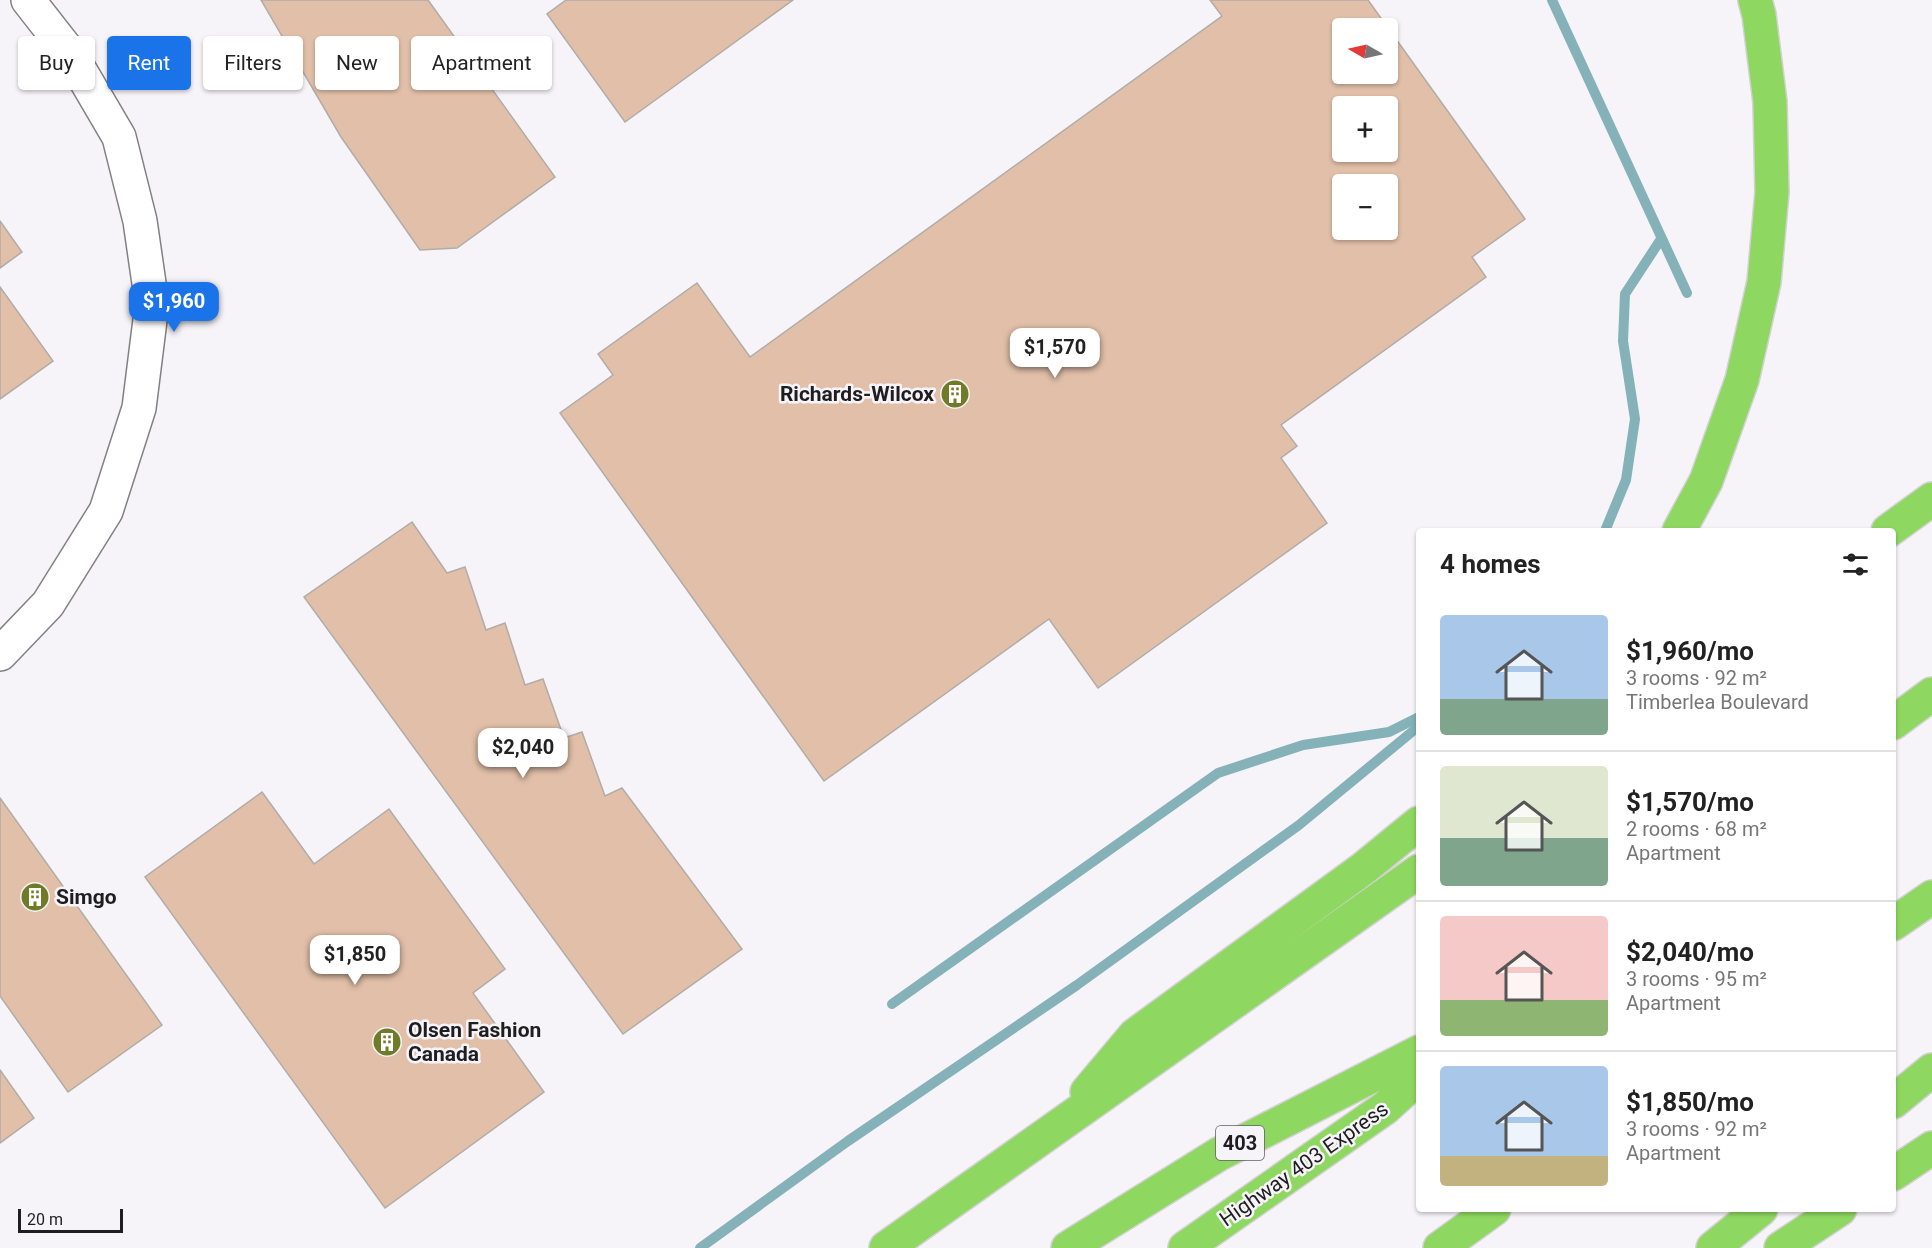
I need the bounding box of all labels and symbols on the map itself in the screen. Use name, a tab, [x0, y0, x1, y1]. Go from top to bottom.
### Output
north arrow	[1332, 18, 1398, 84]
pin: $1,960	[125, 282, 223, 333]
pin: $1,570	[1006, 328, 1104, 379]
building icon: Richards-Wilcox	[939, 378, 971, 410]
place label: Richards-Wilcox	[780, 382, 934, 406]
pin: $2,040	[474, 728, 572, 779]
building icon: Simgo	[19, 881, 51, 913]
place label: Simgo	[56, 885, 117, 909]
pin: $1,850	[306, 935, 404, 986]
place label: Olsen Fashion Canada	[408, 1018, 541, 1066]
building icon: Olsen Fashion Canada	[371, 1026, 403, 1058]
street label: Highway 403 Express	[1215, 1097, 1393, 1231]
road number: 403	[1216, 1126, 1264, 1160]
scale bar	[18, 1206, 123, 1234]

